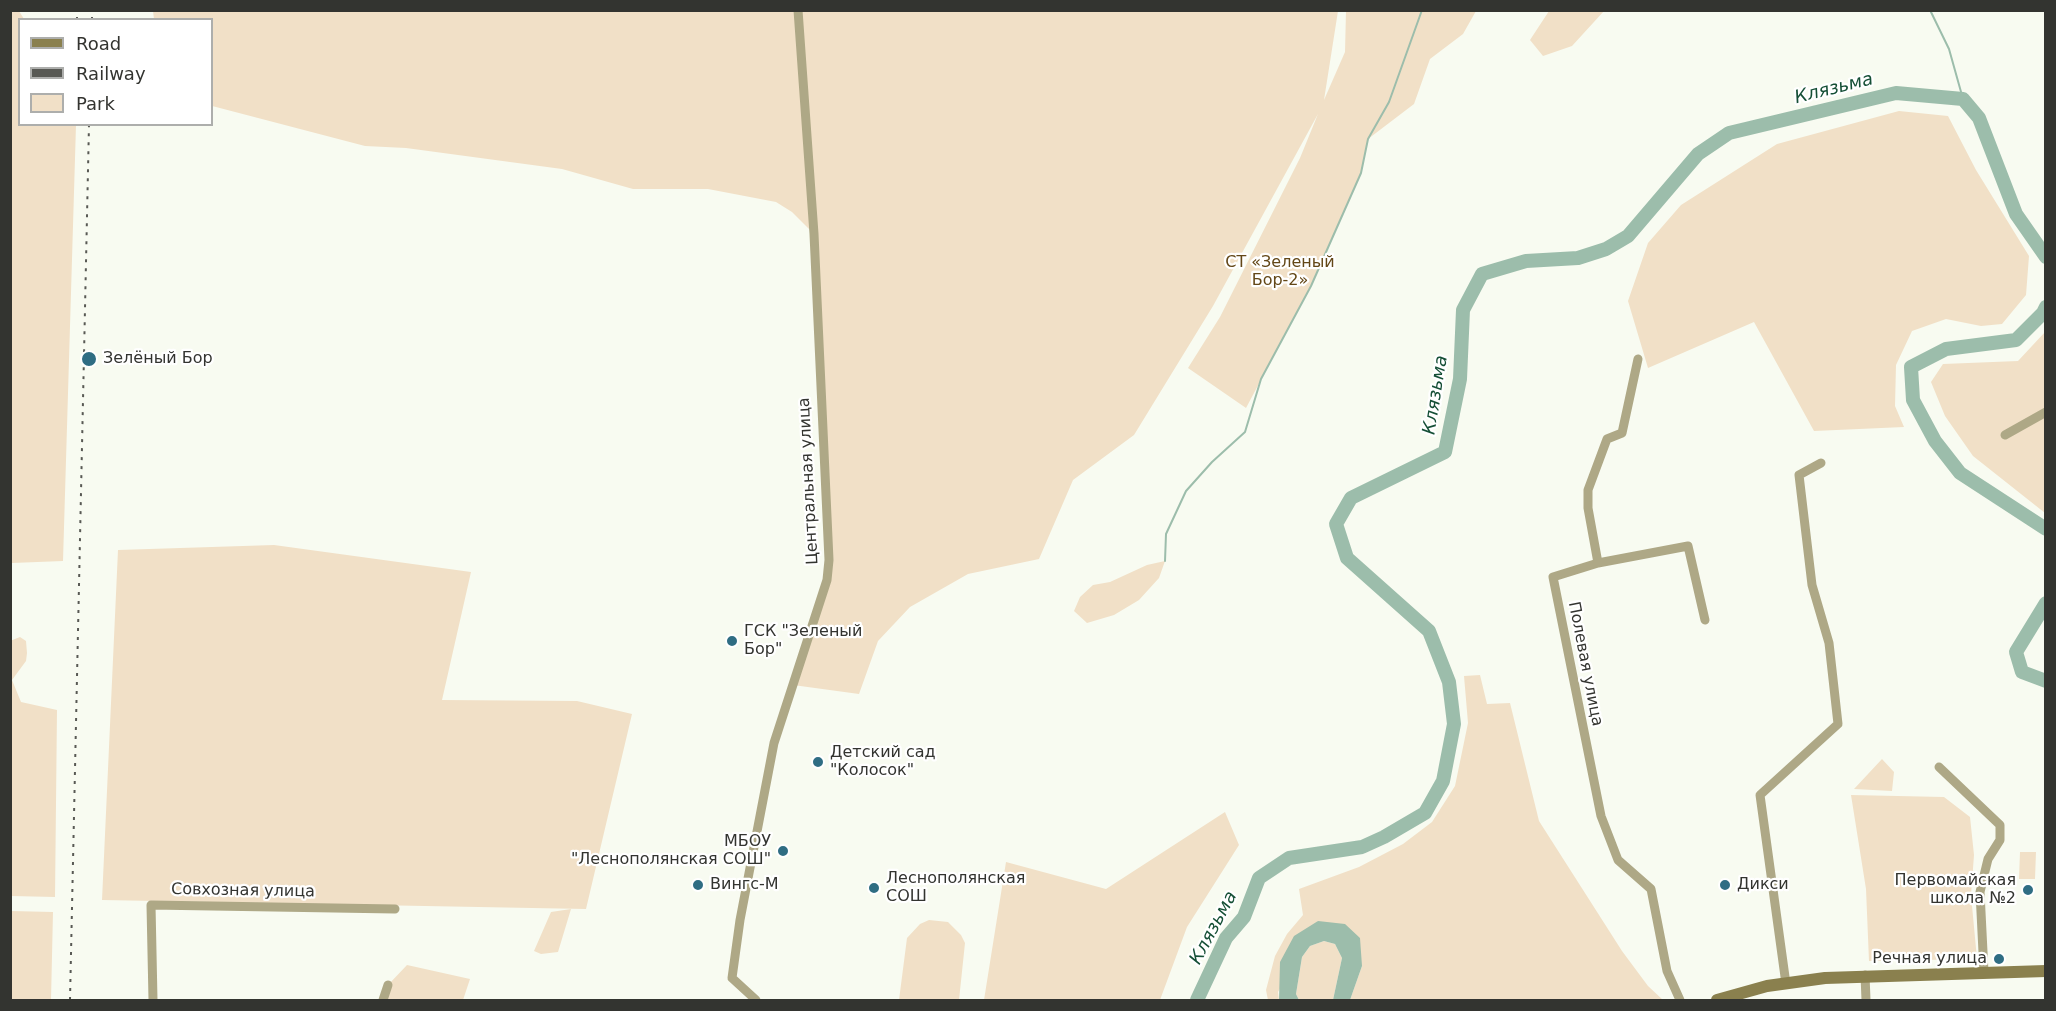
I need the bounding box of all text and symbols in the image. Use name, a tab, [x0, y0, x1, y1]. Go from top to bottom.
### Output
legend	[18, 18, 213, 126]
text: Road	[76, 33, 121, 54]
text: Railway	[76, 63, 146, 84]
water label: Клязьма	[1793, 69, 1875, 109]
text: Park	[76, 93, 115, 114]
park label: СТ «Зеленый Бор-2»	[1225, 253, 1335, 291]
place label: Зелёный Бор	[103, 349, 213, 369]
marker: Зелёный Бор	[80, 350, 98, 368]
water label: Клязьма	[1419, 354, 1453, 436]
street label: Центральная улица	[795, 397, 823, 565]
street label: Полевая улица	[1563, 600, 1607, 728]
place label: ГСК "Зеленый Бор"	[744, 622, 862, 660]
marker: ГСК "Зеленый Бор"	[725, 634, 739, 648]
place label: Детский сад "Колосок"	[830, 743, 936, 781]
marker: Детский сад "Колосок"	[811, 755, 825, 769]
place label: МБОУ "Леснополянская СОШ"	[571, 832, 771, 870]
marker: МБОУ "Леснополянская СОШ"	[776, 844, 790, 858]
place label: Леснополянская СОШ	[886, 869, 1025, 907]
place label: Первомайская школа №2	[1895, 871, 2016, 909]
place label: Вингс-М	[710, 875, 779, 895]
place label: Дикси	[1737, 875, 1789, 895]
marker: Вингс-М	[691, 878, 705, 892]
marker: Дикси	[1718, 878, 1732, 892]
street label: Совхозная улица	[171, 880, 315, 902]
marker: Леснополянская СОШ	[867, 881, 881, 895]
marker: Первомайская школа №2	[2021, 883, 2035, 897]
water label: Клязьма	[1186, 888, 1242, 968]
place label: Речная улица	[1872, 949, 1987, 969]
marker: Речная улица	[1992, 952, 2006, 966]

